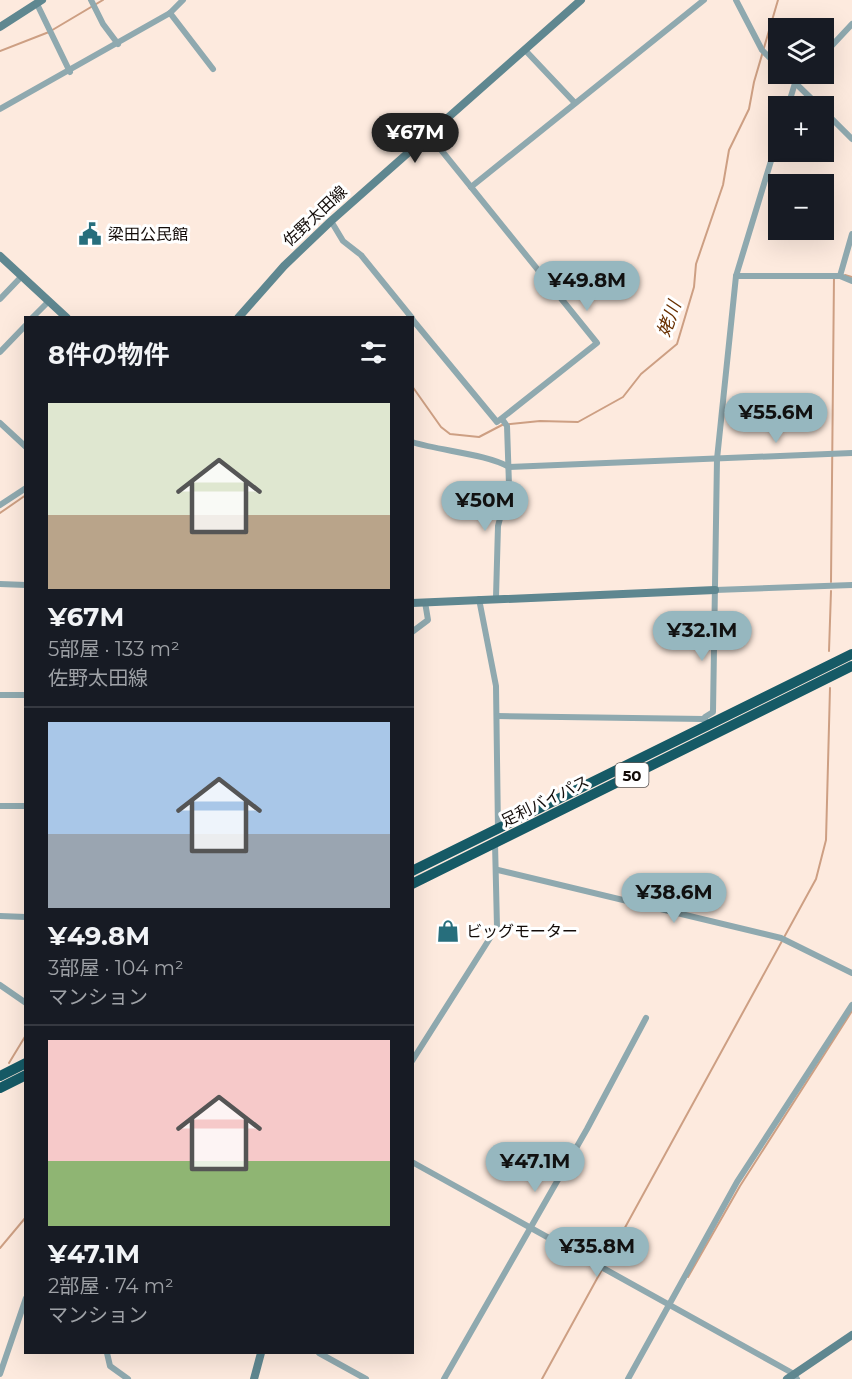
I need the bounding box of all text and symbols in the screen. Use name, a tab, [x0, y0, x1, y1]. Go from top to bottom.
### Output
map controls	[768, 18, 834, 240]
button: layers	[768, 18, 834, 84]
button: +	[768, 96, 834, 162]
pin: ¥67M	[379, 113, 451, 164]
text: ¥67M	[386, 120, 444, 144]
button: −	[768, 174, 834, 240]
street label: 佐野太田線	[279, 182, 351, 250]
public building icon: 梁田公民館	[77, 221, 103, 247]
place label: 梁田公民館	[108, 225, 188, 244]
pin: ¥49.8M	[538, 261, 636, 312]
text: ¥49.8M	[548, 268, 626, 292]
water label: 姥川	[653, 296, 686, 340]
icon: filters	[357, 336, 390, 369]
text: 8件の物件	[48, 339, 169, 371]
pin: ¥55.6M	[727, 393, 825, 444]
text: ¥55.6M	[738, 400, 814, 424]
icon: home	[165, 442, 273, 550]
pin: ¥50M	[449, 481, 521, 532]
text: ¥50M	[455, 488, 515, 512]
text: ¥67M	[48, 601, 124, 633]
pin: ¥32.1M	[653, 611, 751, 662]
text: ¥32.1M	[667, 618, 737, 642]
text: 5部屋 · 133 m²	[48, 637, 180, 661]
text: 佐野太田線	[48, 666, 148, 690]
icon: home	[165, 761, 273, 869]
road number: 50	[616, 763, 648, 787]
street label: 足利バイパス	[498, 771, 592, 831]
pin: ¥38.6M	[625, 873, 723, 924]
text: ¥38.6M	[636, 880, 712, 904]
shop icon: ビッグモーター	[435, 918, 461, 944]
text: ¥49.8M	[48, 920, 150, 952]
place label: ビッグモーター	[466, 922, 578, 941]
text: 3部屋 · 104 m²	[48, 956, 184, 980]
text: マンション	[48, 985, 148, 1009]
icon: home	[165, 1079, 273, 1187]
pin: ¥47.1M	[486, 1142, 584, 1193]
text: ¥47.1M	[500, 1149, 570, 1173]
pin: ¥35.8M	[548, 1227, 646, 1278]
text: ¥35.8M	[559, 1234, 635, 1258]
text: ¥47.1M	[48, 1238, 140, 1270]
text: 2部屋 · 74 m²	[48, 1274, 174, 1298]
text: マンション	[48, 1303, 148, 1327]

